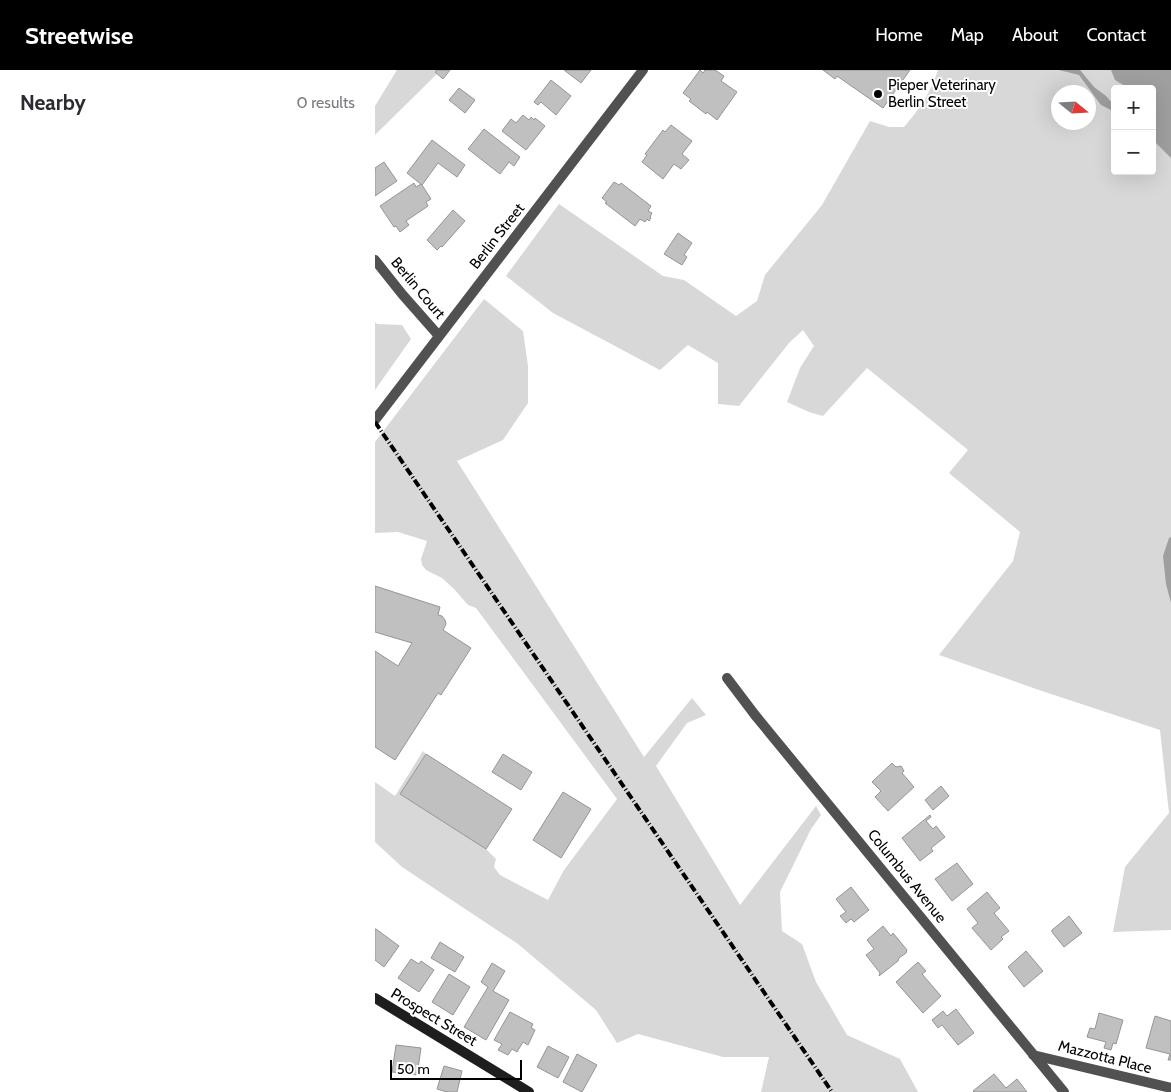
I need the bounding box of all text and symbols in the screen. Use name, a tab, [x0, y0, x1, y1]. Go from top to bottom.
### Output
text: Streetwise	[25, 21, 133, 50]
text: Home	[875, 24, 923, 46]
text: Map	[951, 24, 984, 46]
text: About	[1012, 24, 1058, 46]
text: Contact	[1086, 24, 1146, 46]
place label: Pieper Veterinary Berlin Street	[888, 76, 996, 111]
north arrow	[1051, 85, 1096, 130]
map controls	[1111, 85, 1156, 175]
button: +	[1111, 85, 1156, 130]
marker: Pieper Veterinary Berlin Street	[872, 88, 884, 100]
text: Nearby	[20, 90, 86, 115]
text: 0 results	[296, 93, 355, 112]
button: −	[1111, 130, 1156, 175]
street label: Berlin Street	[466, 200, 528, 272]
street label: Berlin Court	[387, 254, 449, 322]
street label: Columbus Avenue	[864, 826, 950, 927]
street label: Prospect Street	[388, 984, 480, 1050]
street label: Mazzotta Place	[1056, 1037, 1154, 1077]
scale bar	[390, 1057, 523, 1080]
text: 50 m	[397, 1060, 430, 1078]

